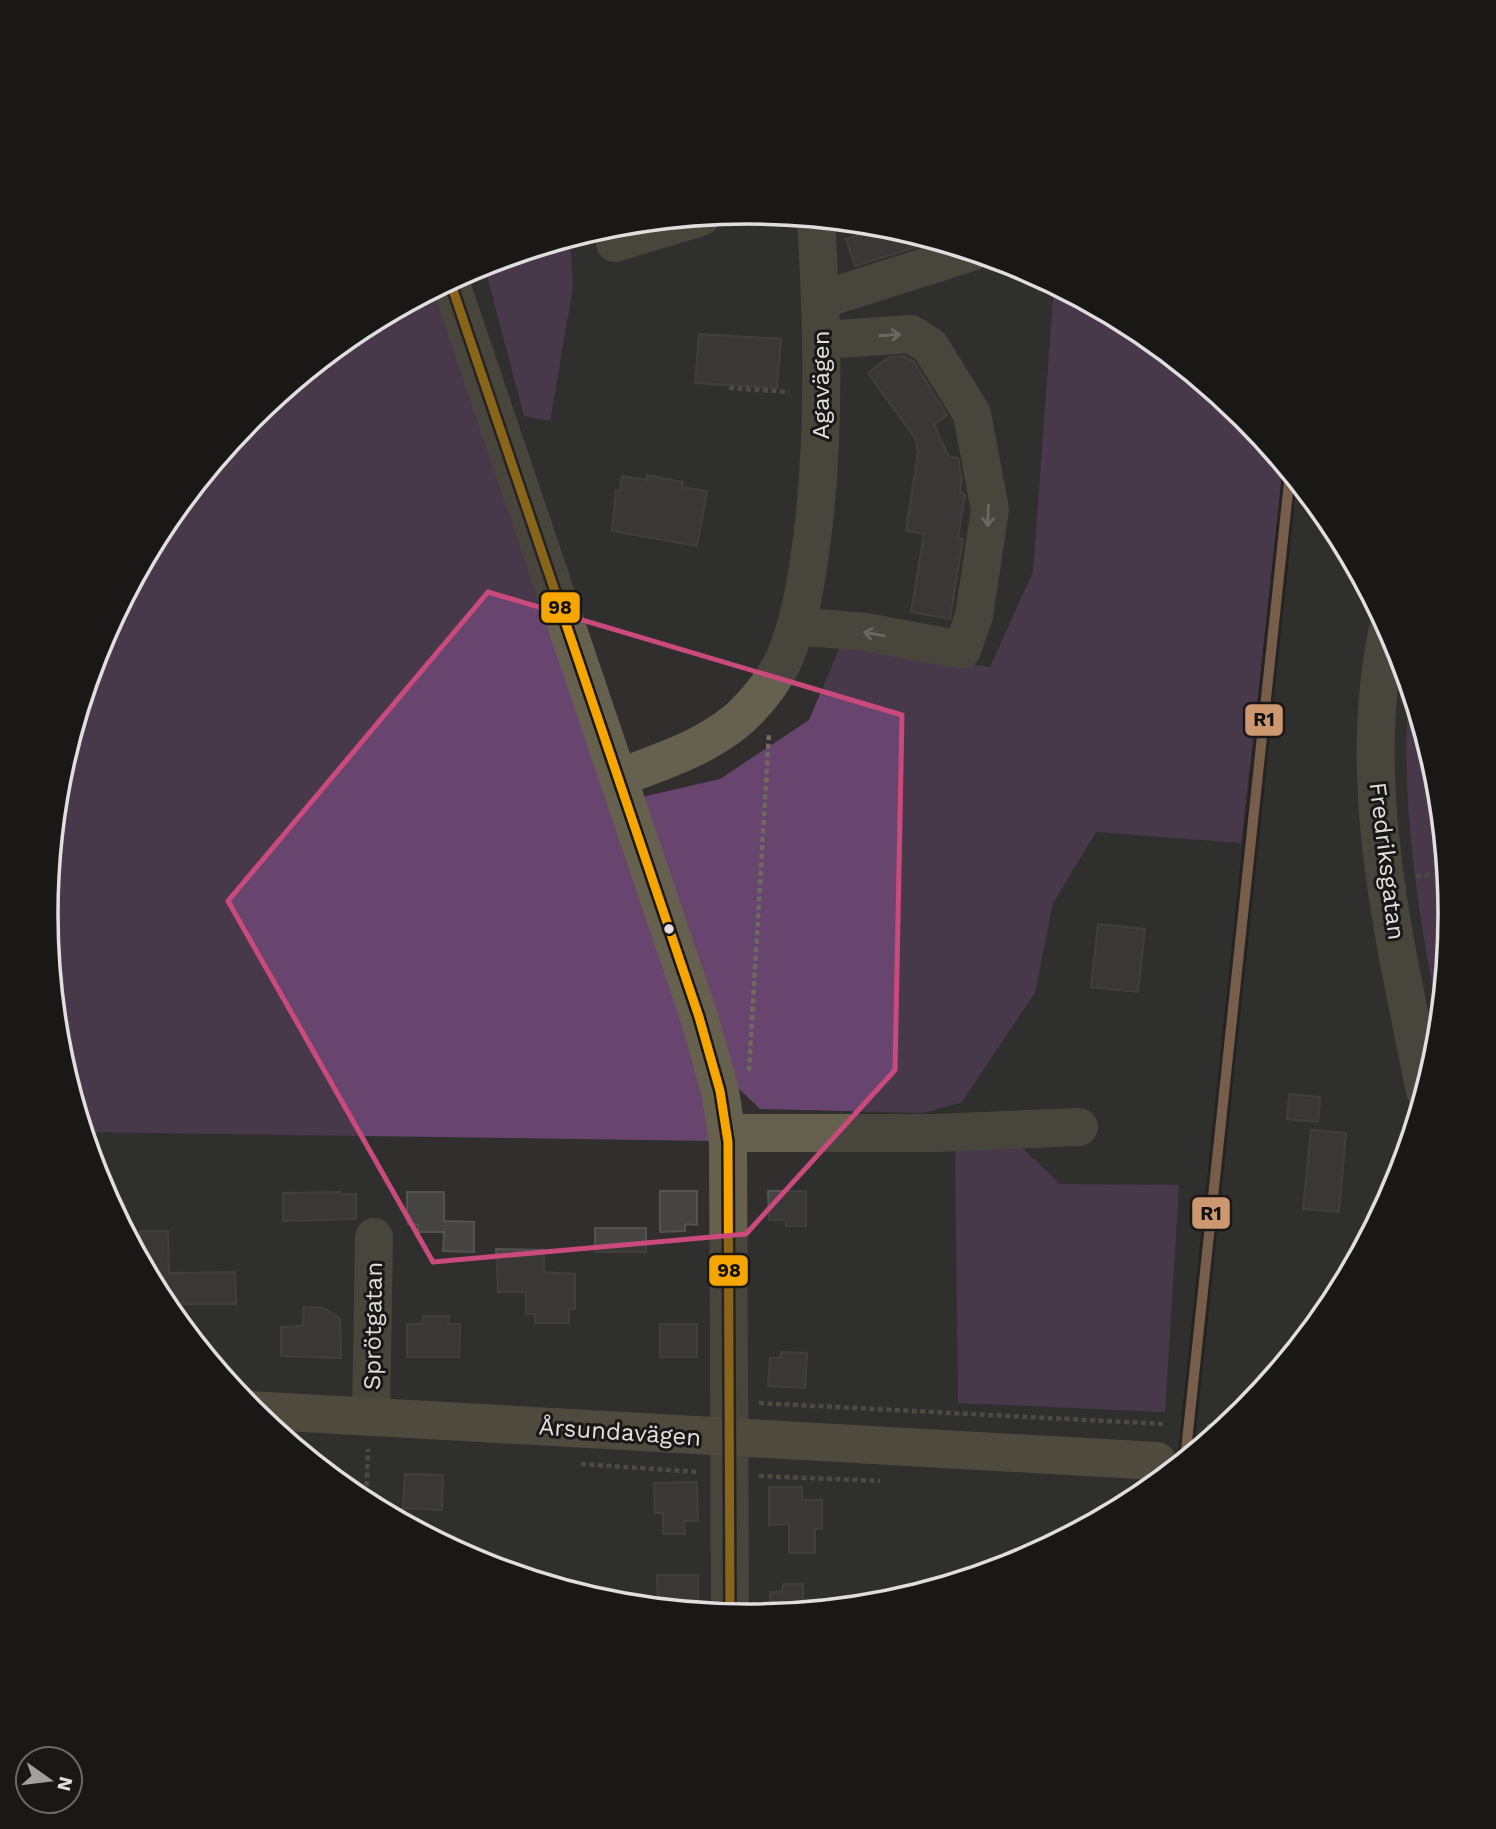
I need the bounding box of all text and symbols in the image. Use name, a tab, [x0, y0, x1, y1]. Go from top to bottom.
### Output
one-way arrow	[878, 328, 900, 341]
street label: Agavägen	[807, 330, 835, 440]
one-way arrow	[982, 504, 995, 527]
line badge: 98	[540, 591, 581, 624]
text: 98	[548, 596, 572, 619]
one-way arrow	[863, 626, 886, 640]
line badge: R1	[1244, 703, 1284, 737]
text: R1	[1253, 708, 1275, 731]
street label: Fredriksgatan	[1363, 781, 1411, 941]
unlabelled marker	[662, 922, 676, 936]
line badge: R1	[1191, 1196, 1231, 1230]
text: R1	[1200, 1202, 1222, 1225]
line badge: 98	[708, 1254, 749, 1287]
text: 98	[717, 1259, 741, 1282]
street label: Sprötgatan	[358, 1262, 388, 1390]
street label: Årsundavägen	[538, 1412, 702, 1452]
north arrow	[14, 1745, 84, 1815]
text: N	[52, 1774, 78, 1794]

